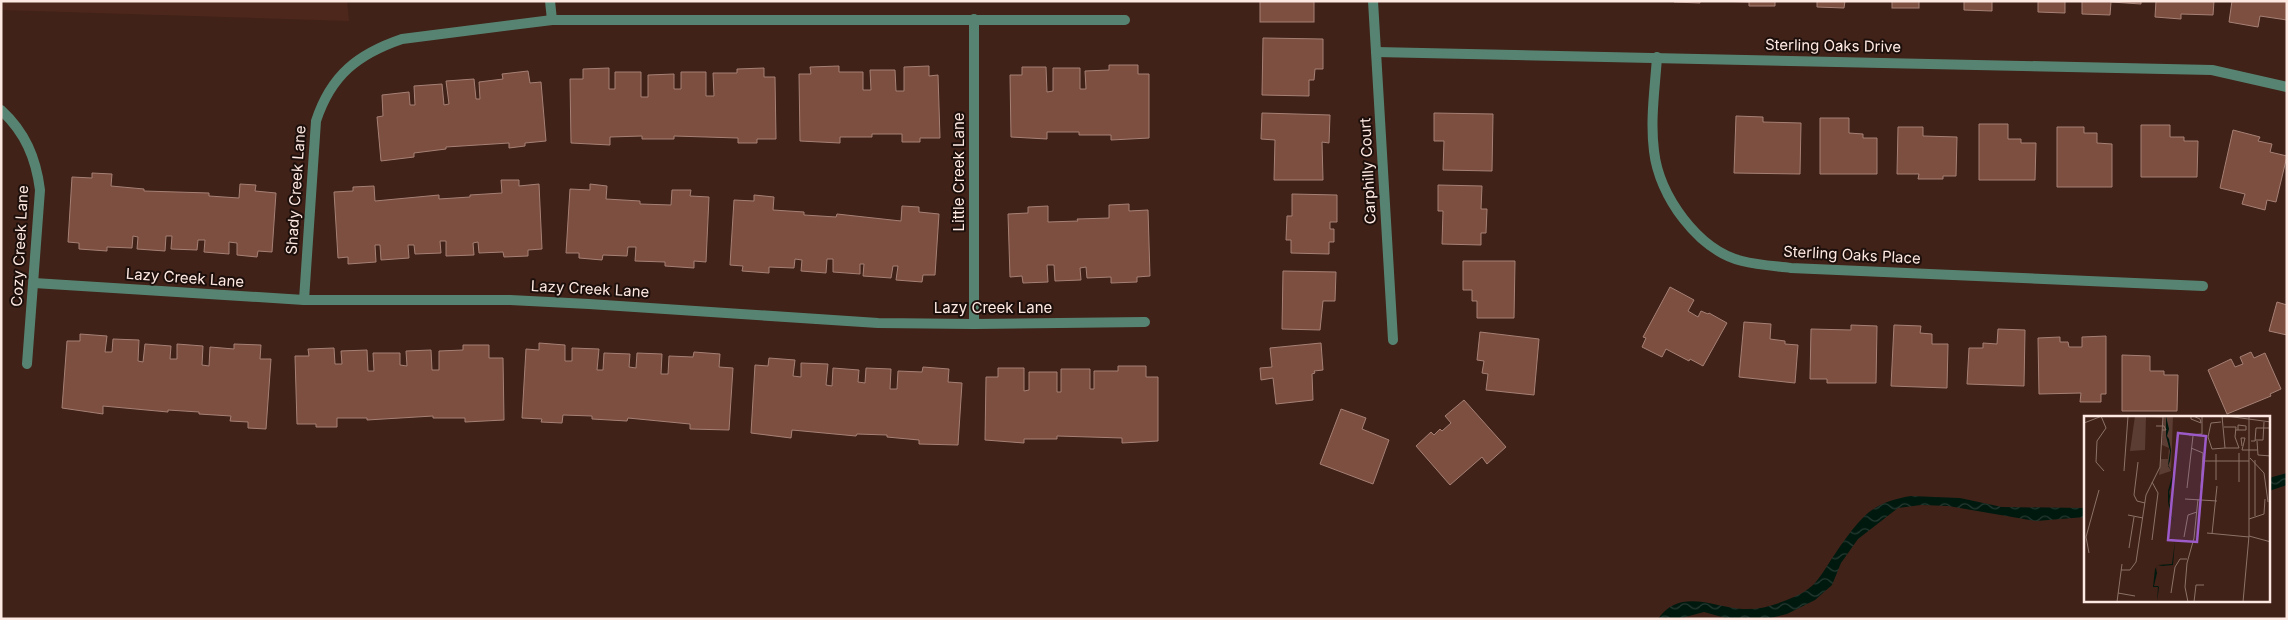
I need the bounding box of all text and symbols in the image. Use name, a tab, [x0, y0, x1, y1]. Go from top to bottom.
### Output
street label: Sterling Oaks Drive	[1765, 35, 1901, 56]
street label: Little Creek Lane	[949, 113, 968, 231]
street label: Carphilly Court	[1355, 117, 1380, 225]
street label: Shady Creek Lane	[282, 125, 309, 255]
street label: Cozy Creek Lane	[7, 185, 32, 307]
street label: Sterling Oaks Place	[1783, 241, 1921, 268]
street label: Lazy Creek Lane	[125, 264, 245, 291]
street label: Lazy Creek Lane	[530, 276, 650, 301]
street label: Lazy Creek Lane	[934, 298, 1052, 317]
inset map	[2084, 416, 2270, 602]

